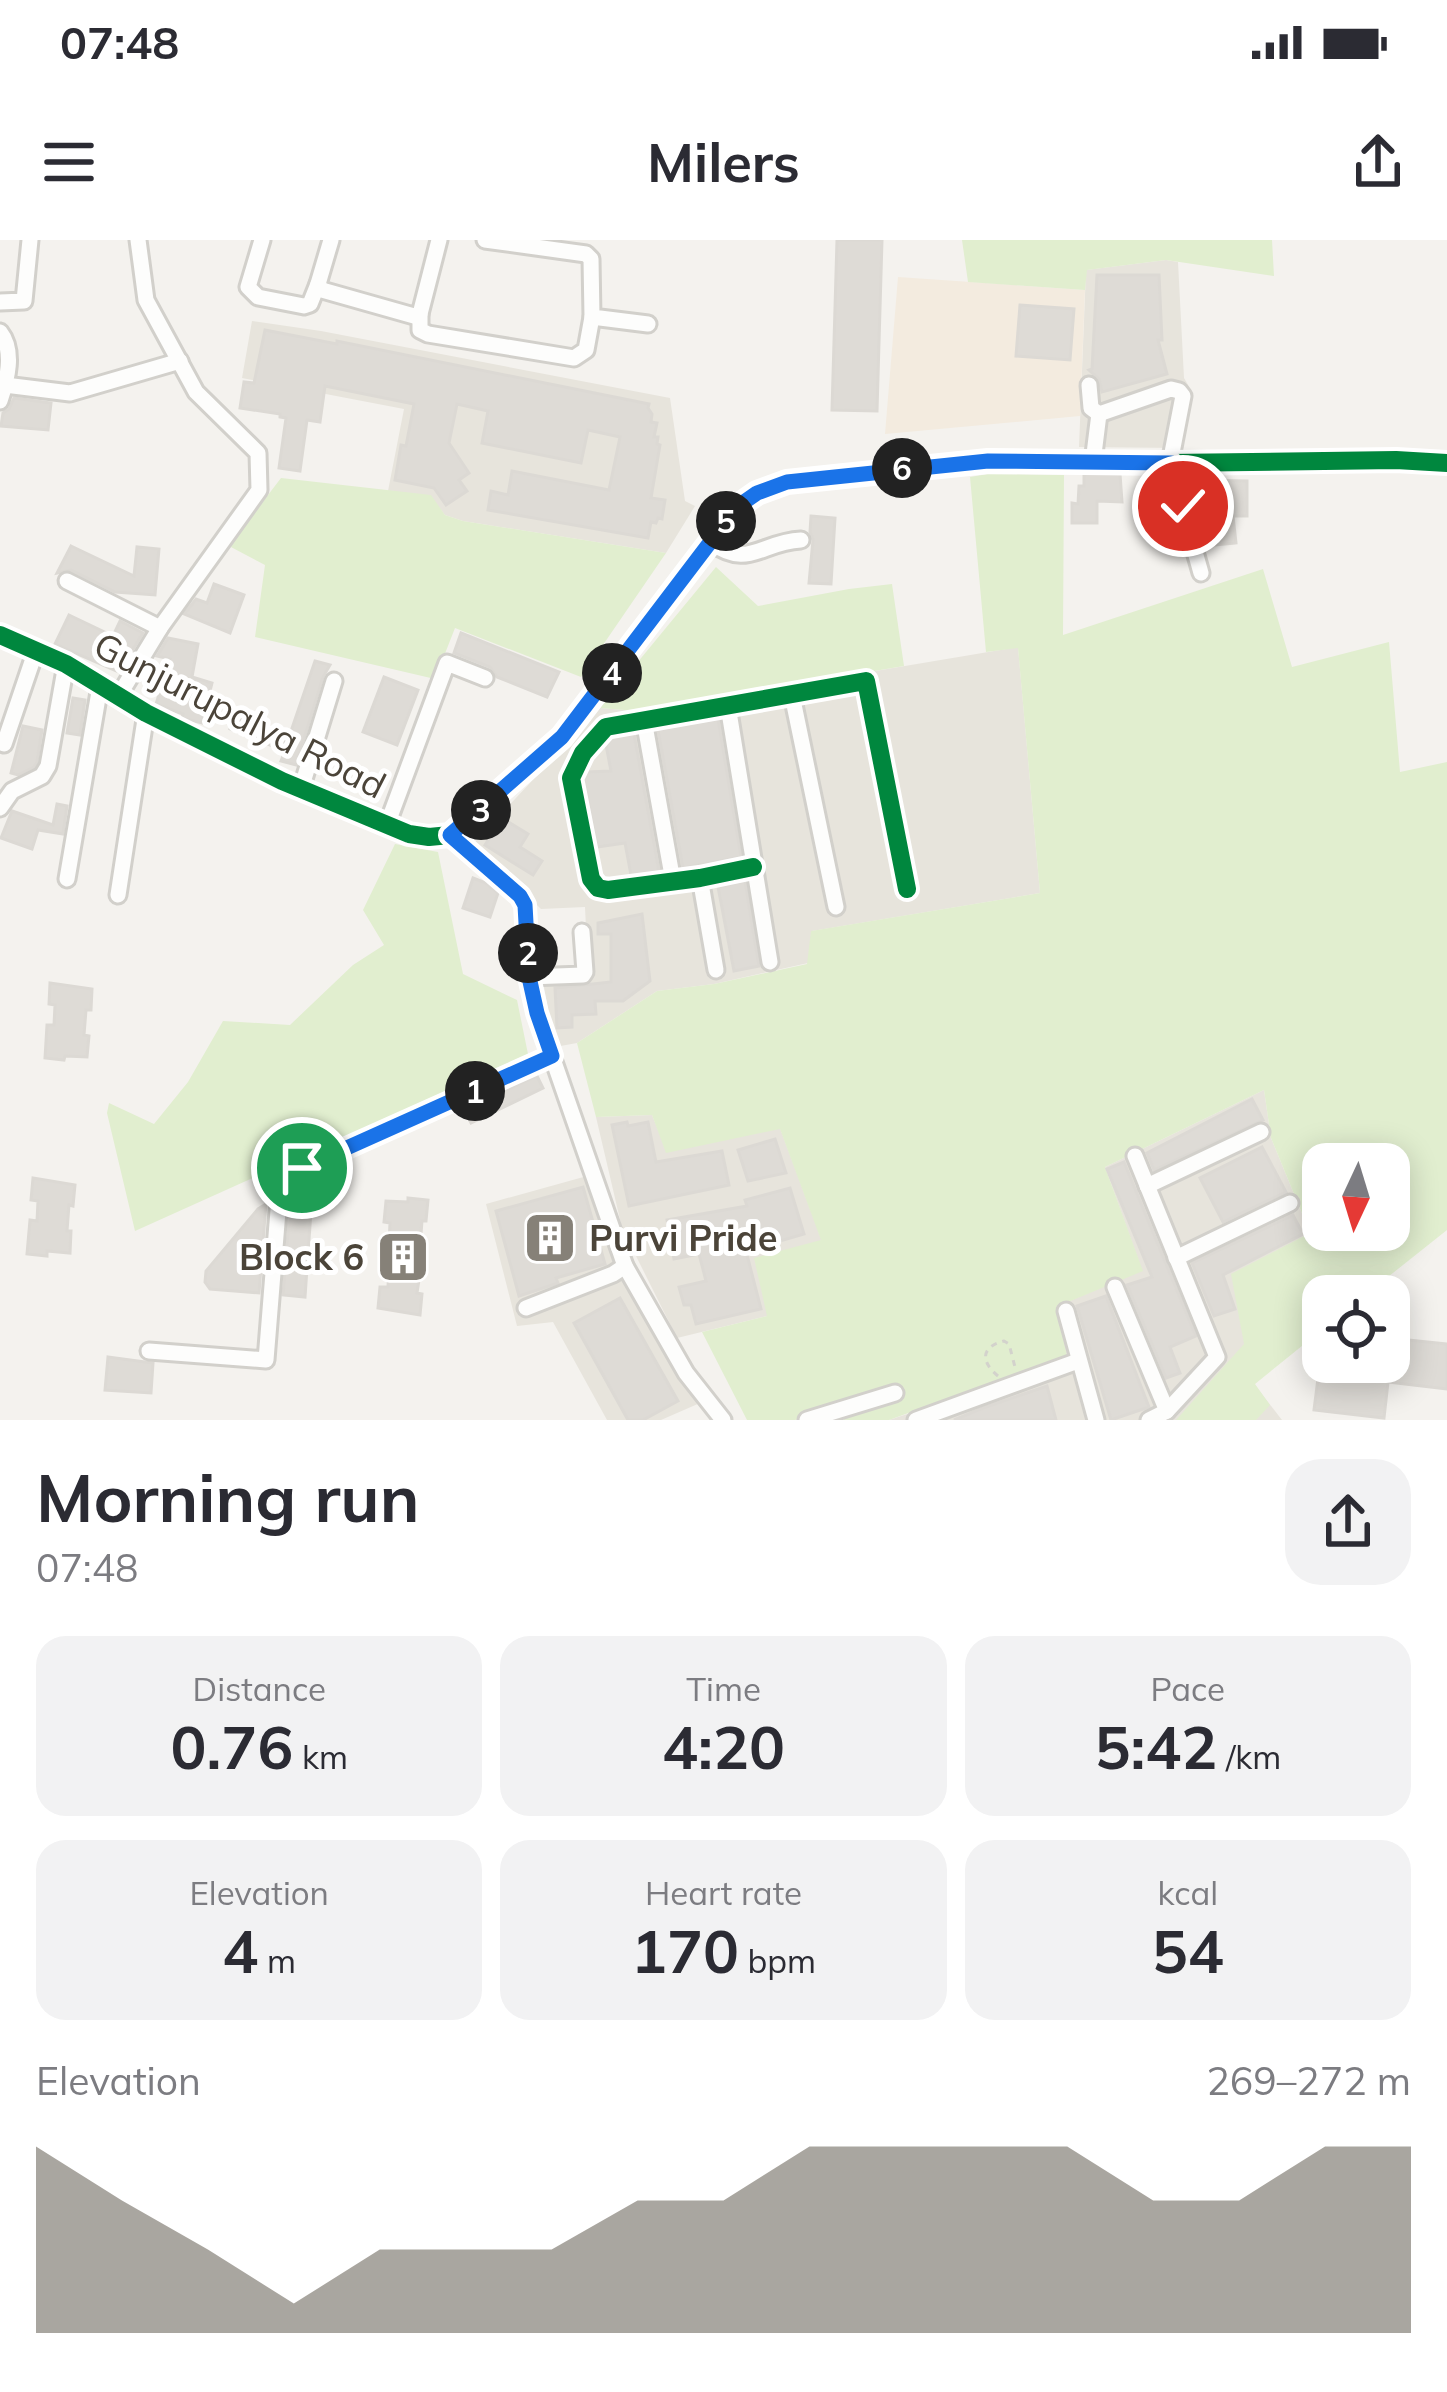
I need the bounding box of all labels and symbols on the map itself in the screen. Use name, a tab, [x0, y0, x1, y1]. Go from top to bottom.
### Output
pin: 6	[872, 438, 932, 498]
pin	[1132, 455, 1234, 557]
pin: 5	[696, 491, 756, 551]
street label: Gunjurupalya Road	[87, 622, 394, 808]
pin: 4	[582, 643, 642, 703]
pin: 3	[451, 780, 511, 840]
pin: 2	[498, 923, 558, 983]
pin: 1	[445, 1061, 505, 1121]
pin	[251, 1117, 353, 1219]
north arrow	[1302, 1143, 1410, 1251]
building icon: Purvi Pride	[522, 1210, 578, 1266]
place label: Purvi Pride	[589, 1215, 777, 1260]
building icon: Block 6	[375, 1229, 431, 1285]
place label: Block 6	[239, 1234, 364, 1279]

